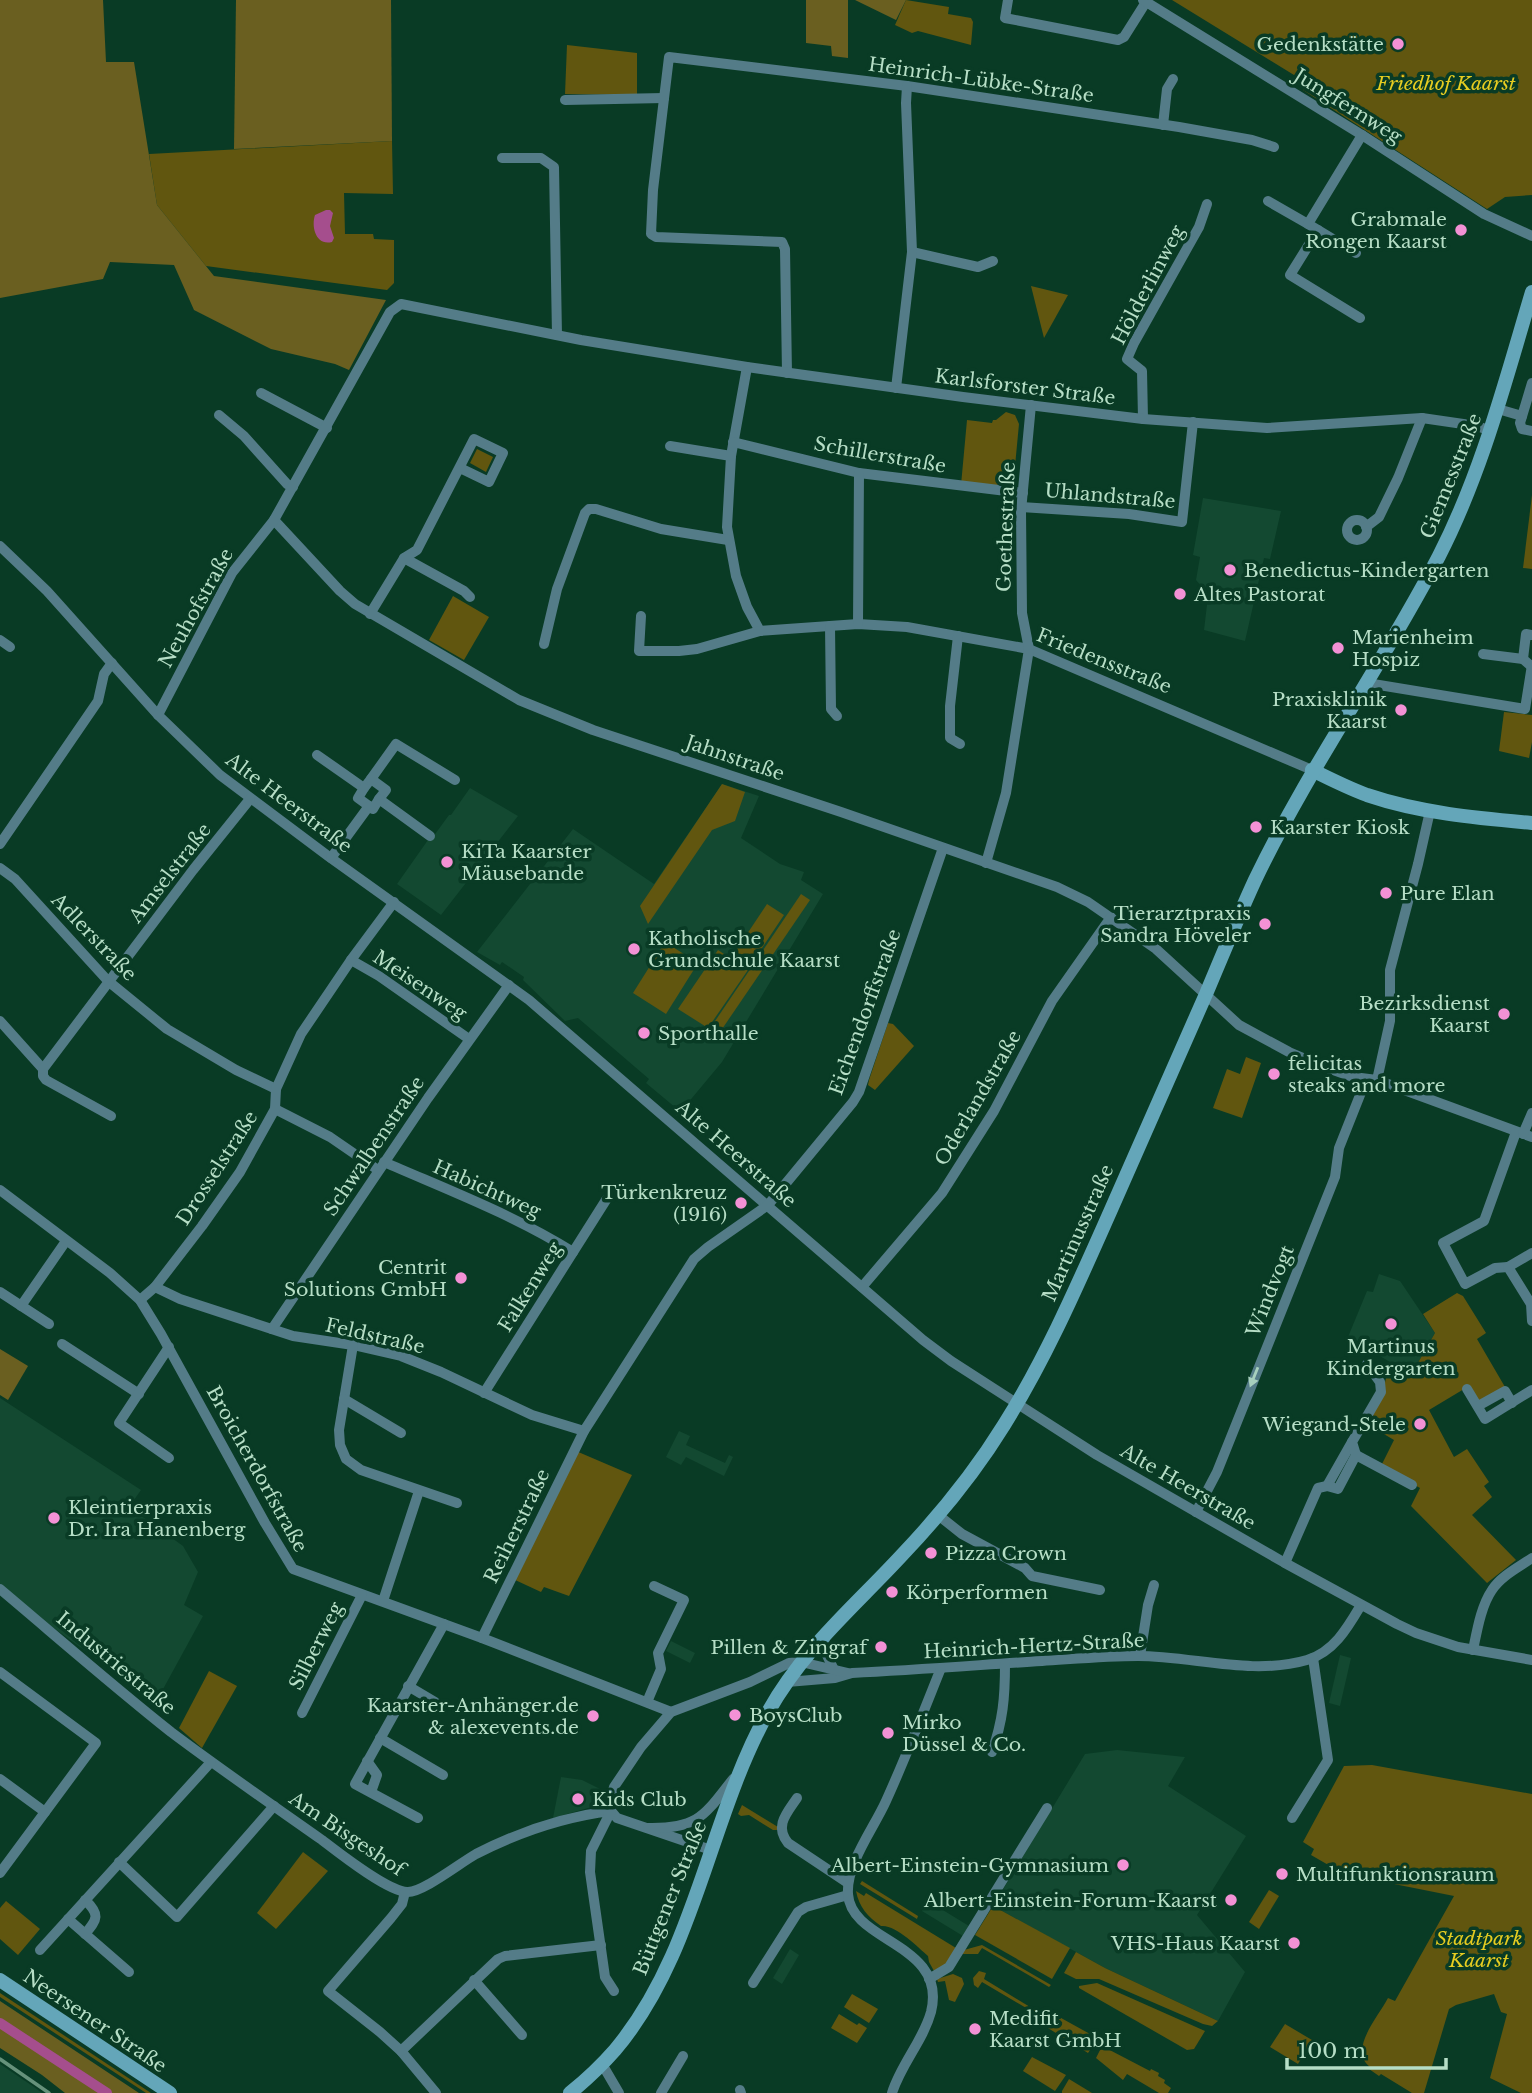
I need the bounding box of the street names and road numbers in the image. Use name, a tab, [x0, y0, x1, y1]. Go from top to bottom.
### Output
street label: Heinrich-Lübke-Straße	[867, 53, 1095, 107]
street label: Jungfernweg	[1287, 62, 1407, 149]
street label: Hölderlinweg	[1107, 221, 1189, 349]
street label: Karlsforster Straße	[933, 365, 1117, 409]
street label: Giemesstraße	[1415, 410, 1487, 542]
street label: Schillerstraße	[812, 432, 948, 478]
street label: Goethestraße	[992, 462, 1020, 592]
street label: Uhlandstraße	[1044, 479, 1176, 513]
street label: Neuhofstraße	[154, 544, 238, 672]
street label: Friedensstraße	[1033, 623, 1175, 699]
street label: Jahnstraße	[680, 729, 787, 786]
street label: Alte Heerstraße	[221, 748, 356, 858]
street label: Amselstraße	[123, 819, 216, 928]
street label: Adlerstraße	[46, 888, 141, 985]
street label: Eichendorffstraße	[824, 926, 906, 1098]
street label: Meisenweg	[369, 945, 472, 1025]
street label: Oderlandstraße	[930, 1026, 1026, 1170]
street label: Schwalbenstraße	[319, 1072, 429, 1220]
street label: Alte Heerstraße	[671, 1095, 801, 1212]
street label: Drosselstraße	[172, 1107, 262, 1229]
street label: Habichtweg	[430, 1155, 545, 1223]
street label: Martinusstraße	[1037, 1161, 1119, 1305]
street label: Falkenweg	[493, 1237, 567, 1336]
street label: Windvogt	[1241, 1241, 1299, 1341]
street label: Feldstraße	[323, 1313, 427, 1359]
street label: Broicherdorfstraße	[202, 1382, 312, 1556]
street label: Alte Heerstraße	[1116, 1439, 1259, 1535]
street label: Reiherstraße	[479, 1465, 555, 1587]
street label: Silberweg	[284, 1598, 348, 1694]
street label: Industriestraße	[52, 1607, 180, 1719]
street label: Heinrich-Hertz-Straße	[923, 1629, 1145, 1663]
street label: Am Bisgeshof	[284, 1786, 411, 1882]
street label: Büttgener Straße	[629, 1817, 711, 1979]
street label: Neersener Straße	[19, 1965, 171, 2077]

